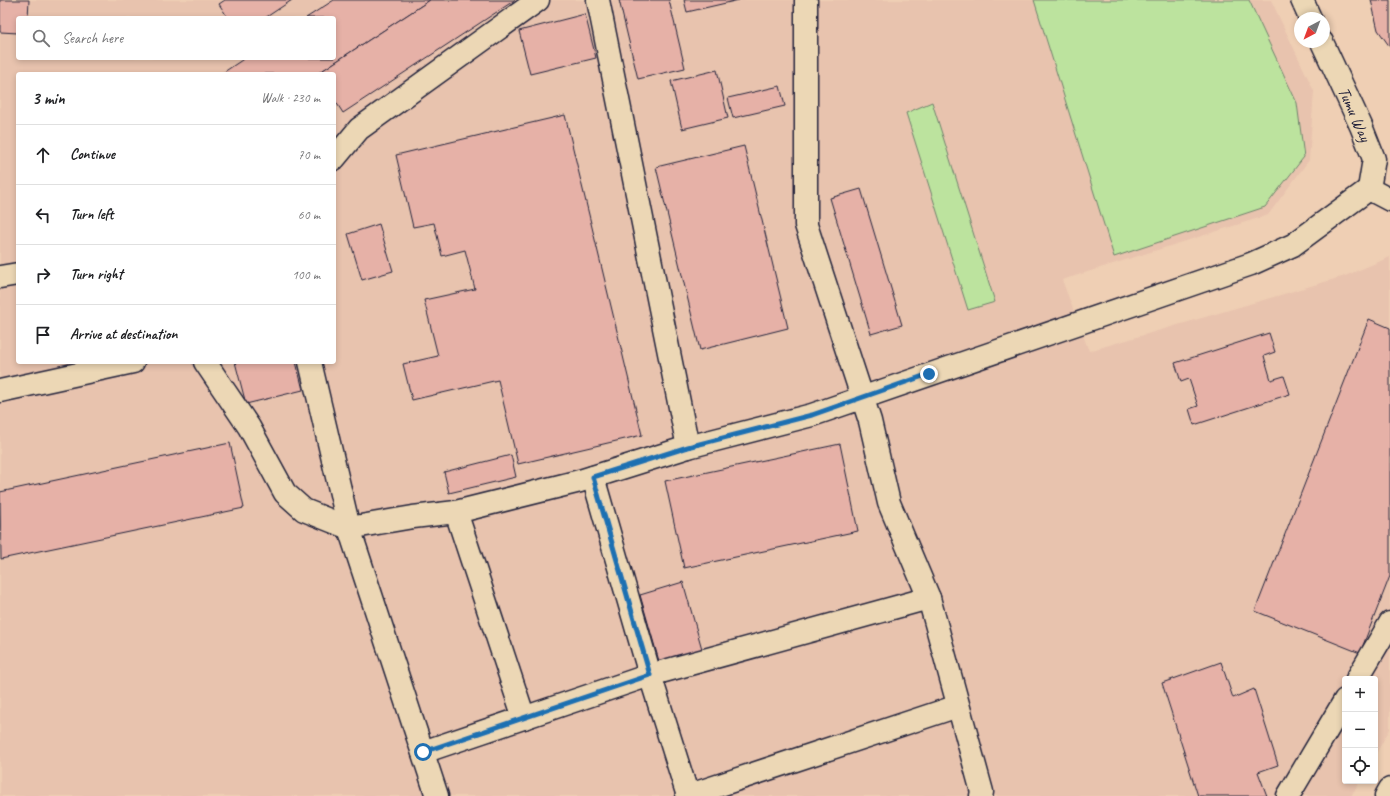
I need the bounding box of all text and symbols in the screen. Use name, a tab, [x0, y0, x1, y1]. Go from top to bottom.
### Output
north arrow	[1294, 12, 1330, 48]
search box	[16, 16, 336, 60]
icon: search	[30, 27, 52, 49]
text: Search here	[62, 29, 123, 48]
street label: Tumu Way	[1333, 84, 1376, 146]
text: 3 min	[32, 88, 65, 109]
text: Walk · 230 m	[261, 90, 320, 106]
icon: ahead	[32, 144, 54, 166]
text: Continue	[70, 145, 115, 164]
text: 70 m	[298, 147, 320, 163]
icon: left	[32, 204, 54, 226]
text: Turn left	[70, 205, 113, 224]
text: 60 m	[298, 207, 320, 223]
icon: right	[32, 264, 54, 286]
text: Turn right	[70, 265, 123, 284]
text: 100 m	[292, 267, 320, 283]
icon: arrive	[32, 324, 54, 346]
text: Arrive at destination	[70, 325, 177, 344]
route end	[920, 365, 938, 383]
map controls	[1342, 676, 1378, 784]
button: +	[1342, 676, 1378, 712]
button: −	[1342, 712, 1378, 748]
route start	[414, 743, 432, 761]
button: locate	[1342, 748, 1378, 784]

